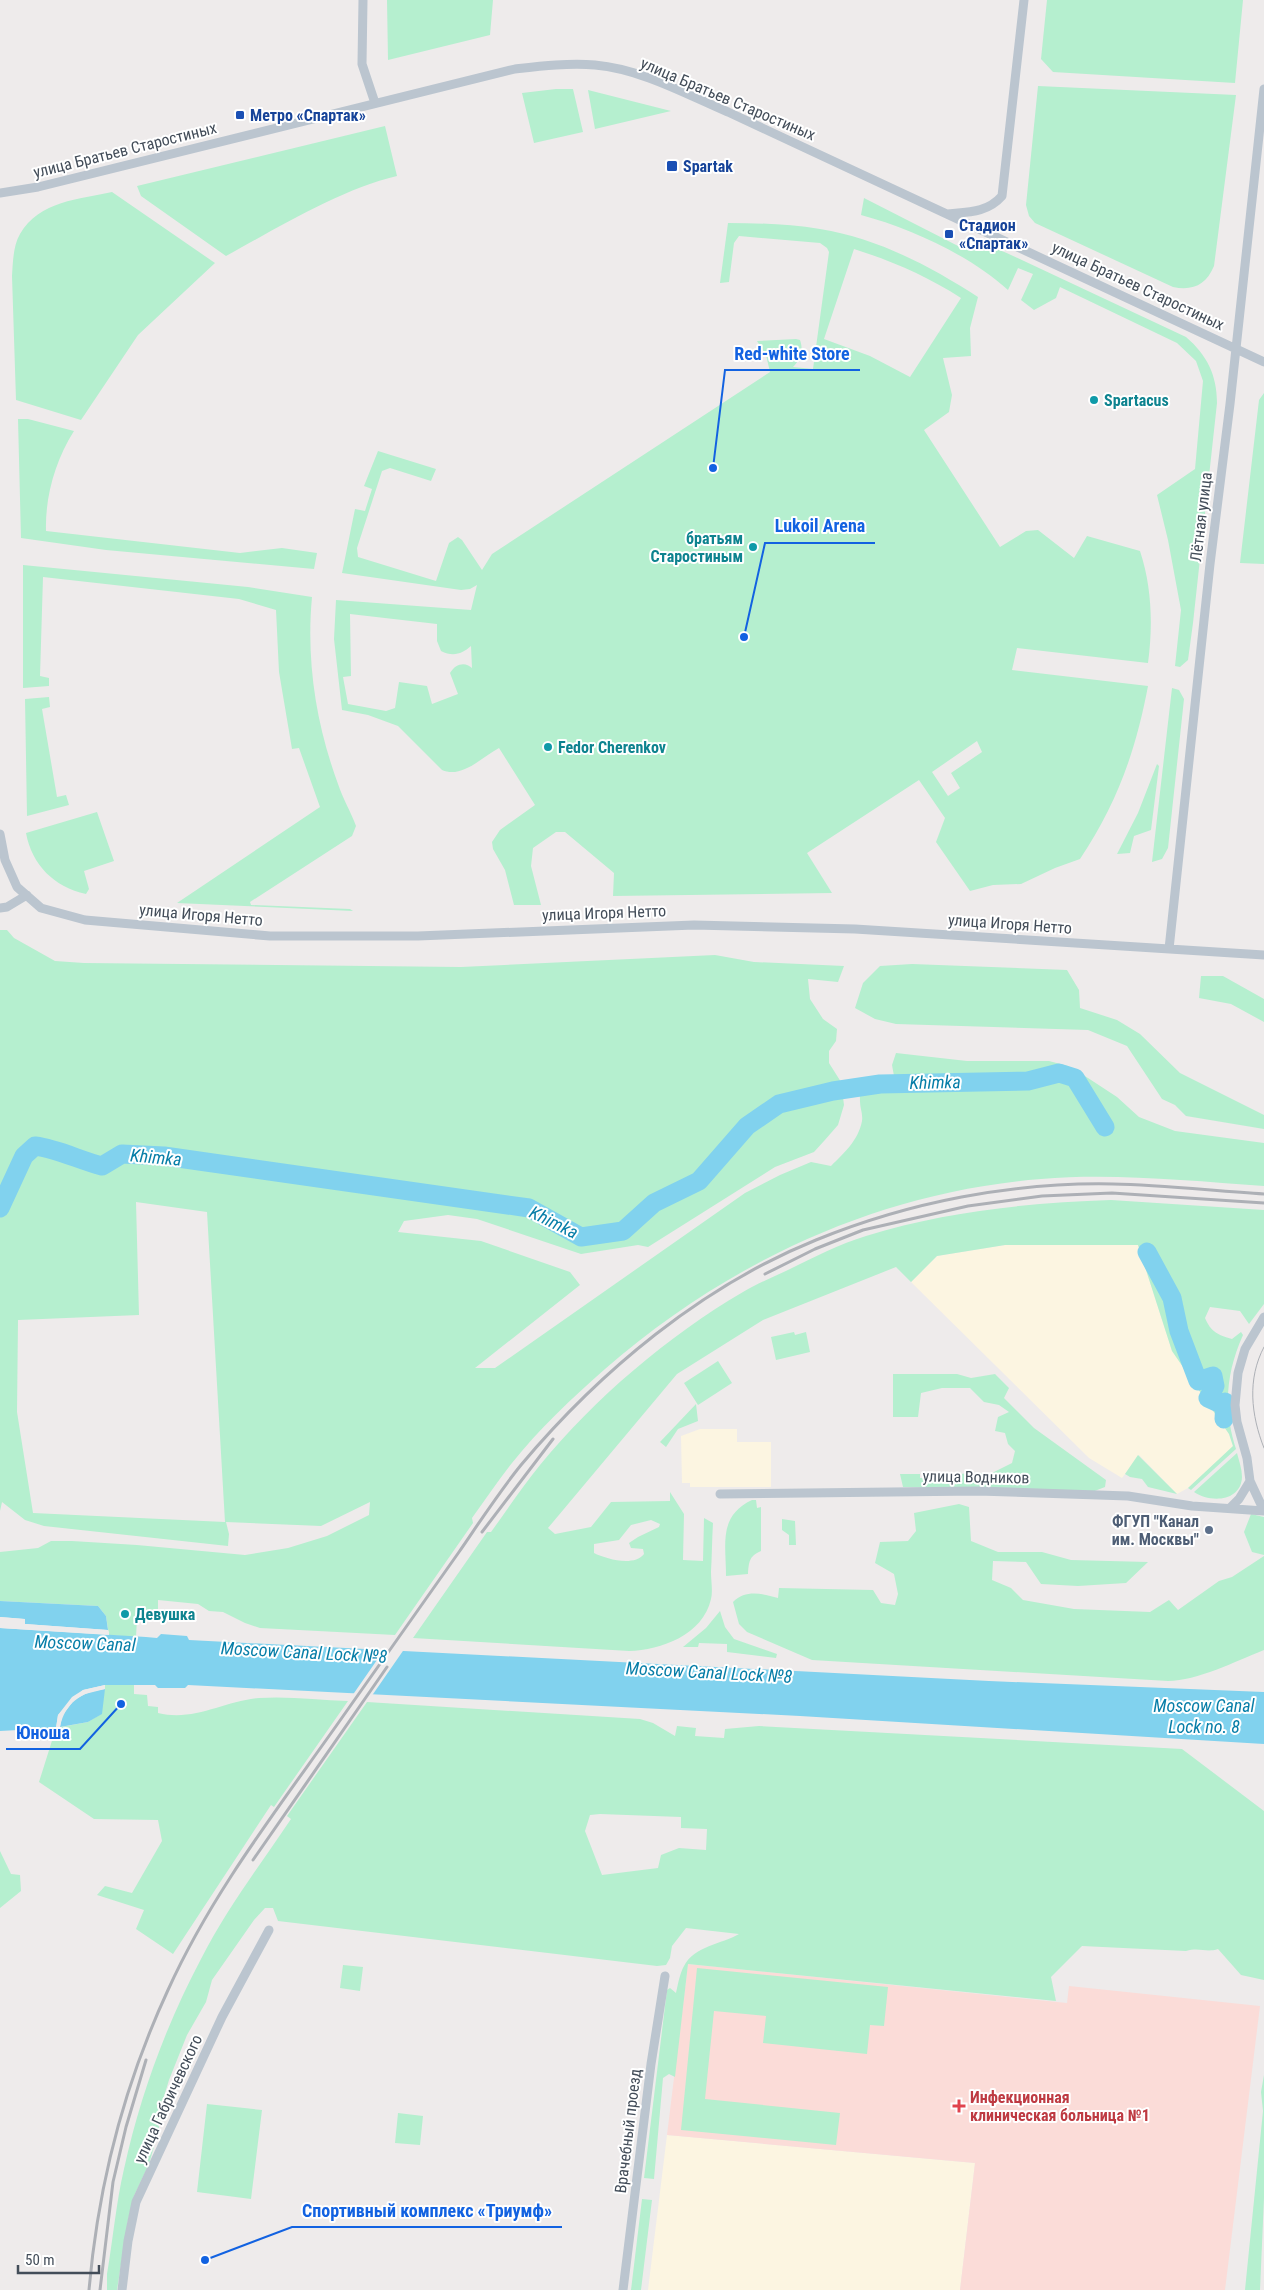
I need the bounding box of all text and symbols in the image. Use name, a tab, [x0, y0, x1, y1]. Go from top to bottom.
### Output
street label: улица Братьев Старостиных	[638, 54, 818, 144]
place label: Метро «Спартак»	[250, 106, 366, 125]
marker: Метро «Спартак»	[234, 109, 246, 121]
street label: улица Братьев Старостиных	[31, 118, 219, 182]
place label: Spartak	[683, 157, 733, 176]
marker: Spartak	[665, 159, 679, 173]
place label: Стадион «Спартак»	[959, 216, 1028, 253]
marker: Стадион «Спартак»	[943, 228, 955, 240]
street label: улица Братьев Старостиных	[1049, 238, 1227, 334]
callout: Red-white Store	[725, 337, 860, 370]
text: Red-white Store	[734, 343, 850, 364]
place label: Spartacus	[1104, 391, 1169, 410]
marker: Spartacus	[1088, 394, 1100, 406]
street label: Лётная улица	[1186, 471, 1216, 563]
callout: Lukoil Arena	[765, 510, 875, 543]
text: Lukoil Arena	[775, 515, 865, 536]
place label: братьям Старостиным	[650, 529, 743, 566]
marker: братьям Старостиным	[747, 541, 759, 553]
place label: Fedor Cherenkov	[558, 738, 666, 757]
marker: Fedor Cherenkov	[542, 741, 554, 753]
street label: улица Игоря Нетто	[138, 900, 264, 930]
street label: улица Игоря Нетто	[542, 901, 666, 925]
street label: улица Игоря Нетто	[947, 910, 1073, 938]
water label: Khimka	[909, 1071, 961, 1093]
water label: Khimka	[130, 1144, 182, 1170]
water label: Khimka	[526, 1201, 582, 1243]
street label: улица Водников	[922, 1467, 1030, 1487]
place label: ФГУП "Канал им. Москвы"	[1112, 1512, 1199, 1549]
marker: ФГУП "Канал им. Москвы"	[1203, 1524, 1215, 1536]
place label: Девушка	[135, 1605, 196, 1624]
marker: Девушка	[119, 1608, 131, 1620]
water label: Moscow Canal	[34, 1631, 137, 1655]
water label: Moscow Canal Lock №8	[220, 1637, 388, 1667]
water label: Moscow Canal Lock №8	[625, 1657, 793, 1687]
water label: Moscow Canal Lock no. 8	[1153, 1695, 1256, 1737]
callout: Юноша	[6, 1716, 80, 1749]
text: Юноша	[16, 1722, 70, 1743]
street label: улица Габричевского	[130, 2032, 206, 2166]
street label: Врачебный проезд	[611, 2067, 645, 2194]
place label: Инфекционная клиническая больница №1	[970, 2088, 1150, 2125]
marker: Инфекционная клиническая больница №1	[952, 2099, 966, 2113]
callout: Спортивный комплекс «Триумф»	[292, 2194, 562, 2227]
text: Спортивный комплекс «Триумф»	[302, 2200, 552, 2221]
scale bar	[18, 2242, 99, 2274]
text: 50 m	[25, 2251, 55, 2269]

